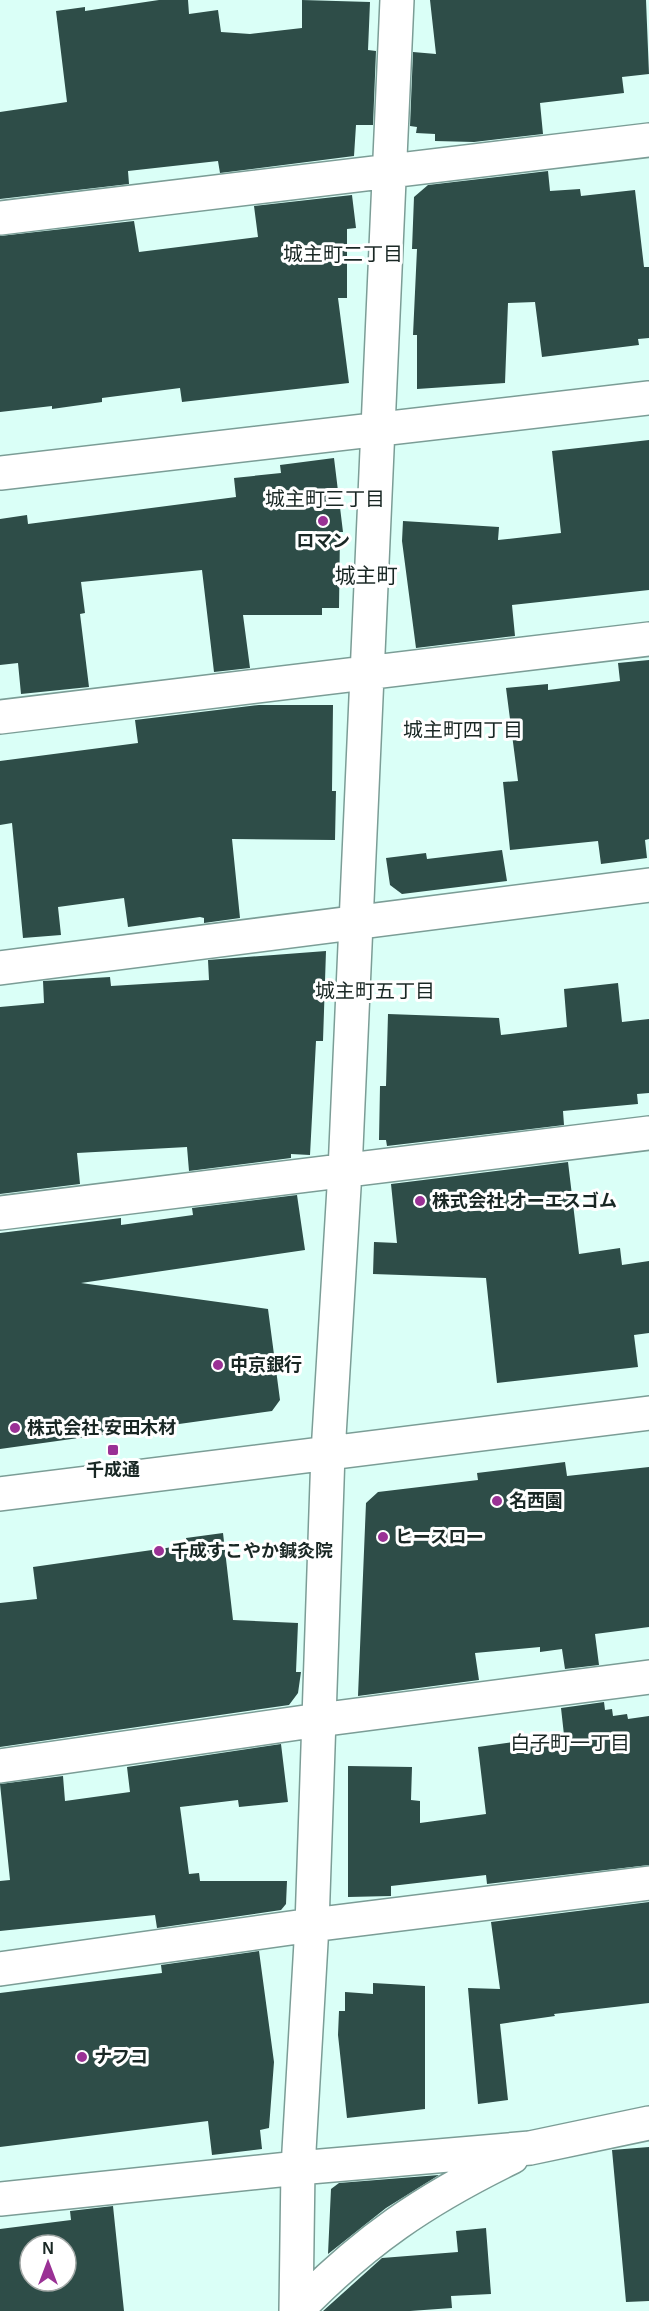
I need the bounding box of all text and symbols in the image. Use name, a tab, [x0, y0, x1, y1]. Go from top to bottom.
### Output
district label: 城主町二丁目	[283, 243, 403, 265]
district label: 城主町三丁目	[265, 488, 385, 510]
marker: ロマン	[316, 514, 330, 528]
place label: ロマン	[296, 531, 350, 551]
district label: 城主町	[335, 564, 398, 587]
district label: 城主町四丁目	[403, 719, 523, 741]
district label: 城主町五丁目	[315, 980, 435, 1002]
place label: 株式会社 オーエスゴム	[432, 1191, 617, 1211]
marker: 株式会社 オーエスゴム	[413, 1194, 427, 1208]
place label: 中京銀行	[230, 1354, 302, 1375]
marker: 中京銀行	[211, 1358, 225, 1372]
place label: 株式会社 安田木材	[27, 1418, 176, 1438]
marker: 株式会社 安田木材	[8, 1421, 22, 1435]
marker: 千成通	[106, 1443, 120, 1457]
place label: 千成通	[86, 1460, 140, 1480]
place label: 名西園	[509, 1491, 563, 1511]
marker: 名西園	[490, 1494, 504, 1508]
place label: ヒースロー	[395, 1527, 484, 1547]
marker: ヒースロー	[376, 1530, 390, 1544]
place label: 千成すこやか鍼灸院	[171, 1541, 333, 1561]
marker: 千成すこやか鍼灸院	[152, 1544, 166, 1558]
district label: 白子町一丁目	[510, 1732, 630, 1754]
place label: ナフコ	[94, 2047, 148, 2067]
marker: ナフコ	[75, 2050, 89, 2064]
north arrow	[18, 2233, 78, 2293]
text: N	[42, 2240, 54, 2257]

